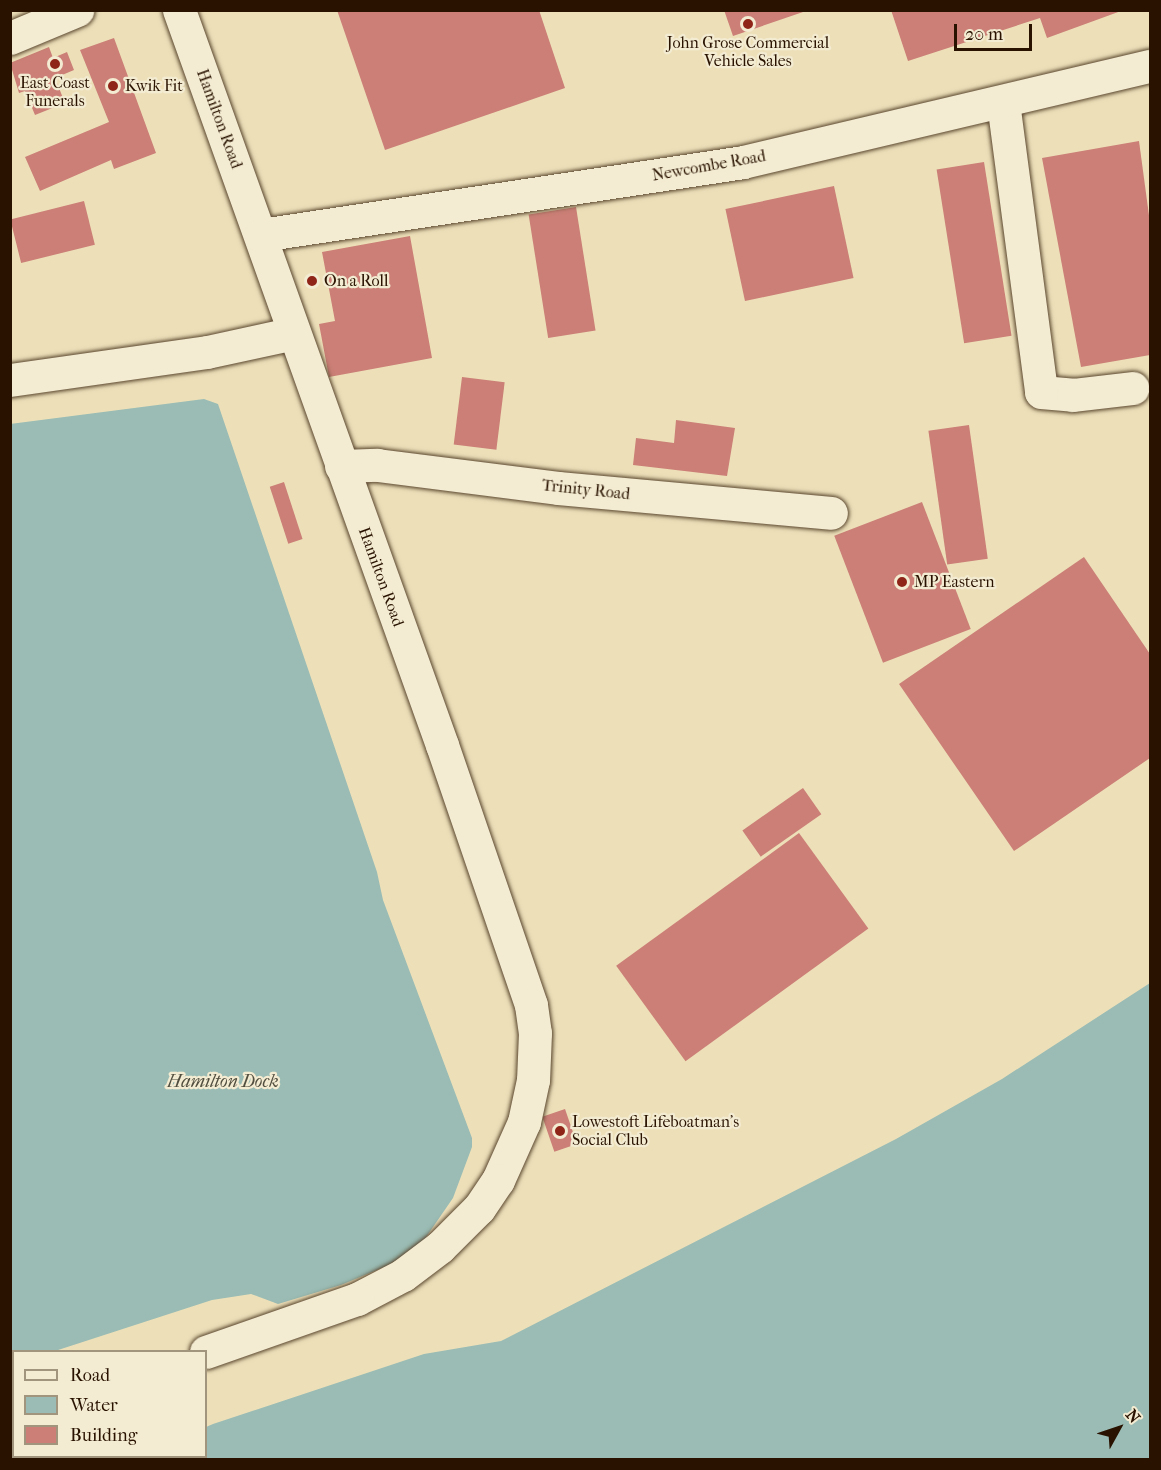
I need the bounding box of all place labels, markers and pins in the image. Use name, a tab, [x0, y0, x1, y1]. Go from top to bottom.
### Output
marker: John Grose Commercial Vehicle Sales	[741, 17, 755, 31]
place label: John Grose Commercial Vehicle Sales	[667, 33, 829, 71]
marker: East Coast Funerals	[48, 57, 62, 71]
place label: East Coast Funerals	[20, 73, 90, 111]
place label: Kwik Fit	[125, 76, 183, 96]
marker: Kwik Fit	[106, 79, 120, 93]
place label: On a Roll	[324, 271, 388, 291]
marker: On a Roll	[305, 274, 319, 288]
place label: MP Eastern	[914, 572, 995, 592]
marker: MP Eastern	[895, 575, 909, 589]
place label: Lowestoft Lifeboatman's Social Club	[572, 1112, 739, 1150]
marker: Lowestoft Lifeboatman's Social Club	[553, 1124, 567, 1138]

